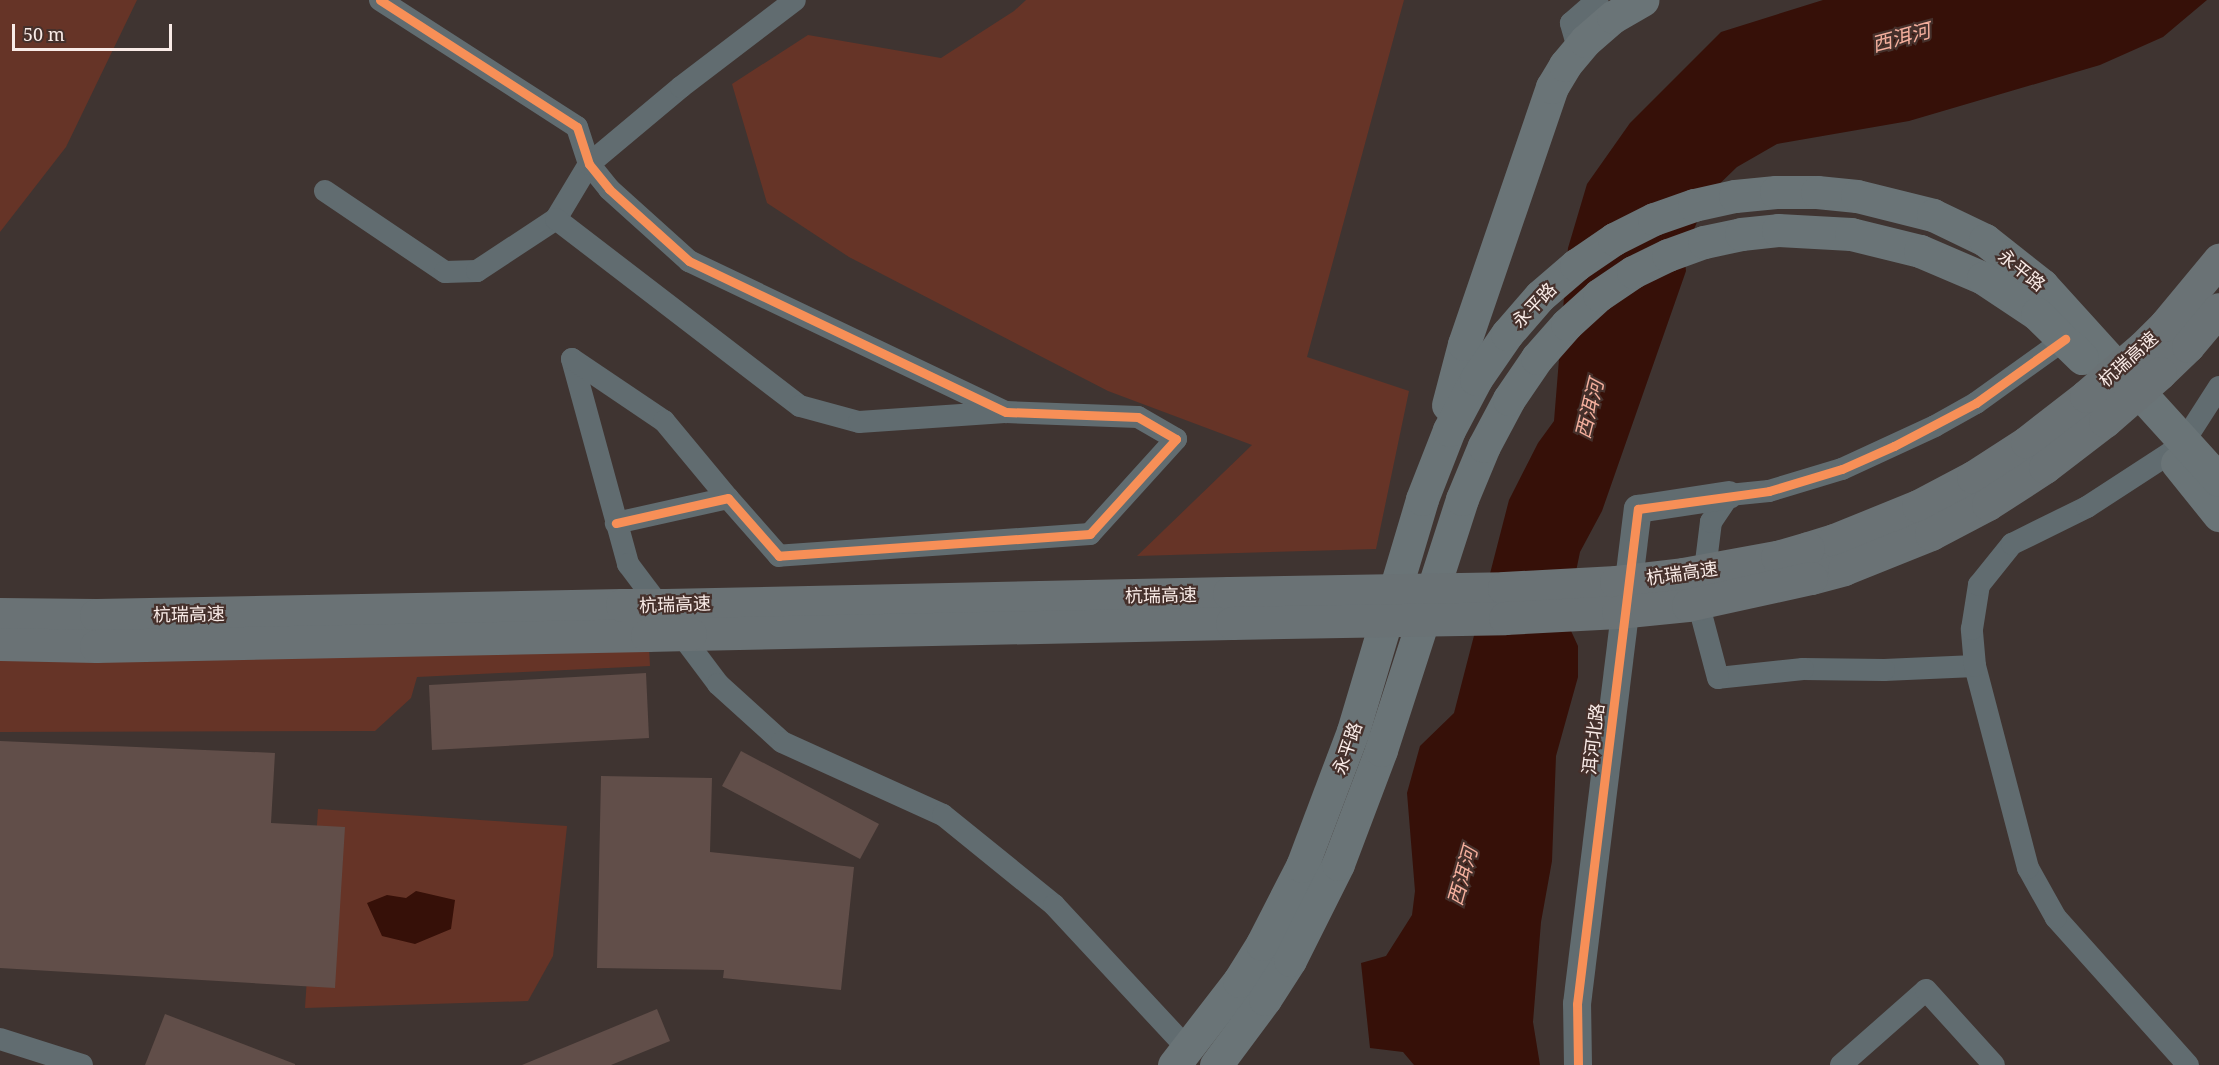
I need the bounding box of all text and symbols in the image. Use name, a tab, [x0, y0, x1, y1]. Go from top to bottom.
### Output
scale bar	[15, 12, 176, 50]
water label: 西洱河	[1869, 18, 1933, 56]
text: 50 m	[23, 22, 65, 46]
street label: 永平路	[1994, 245, 2050, 295]
street label: 永平路	[1507, 278, 1561, 332]
street label: 杭瑞高速	[2094, 327, 2162, 391]
water label: 西洱河	[1570, 377, 1608, 441]
street label: 杭瑞高速	[1645, 557, 1719, 589]
street label: 杭瑞高速	[1125, 584, 1197, 606]
street label: 杭瑞高速	[639, 592, 711, 616]
street label: 杭瑞高速	[153, 603, 225, 625]
street label: 洱河北路	[1578, 702, 1608, 776]
street label: 永平路	[1328, 719, 1366, 777]
water label: 西洱河	[1442, 844, 1482, 908]

